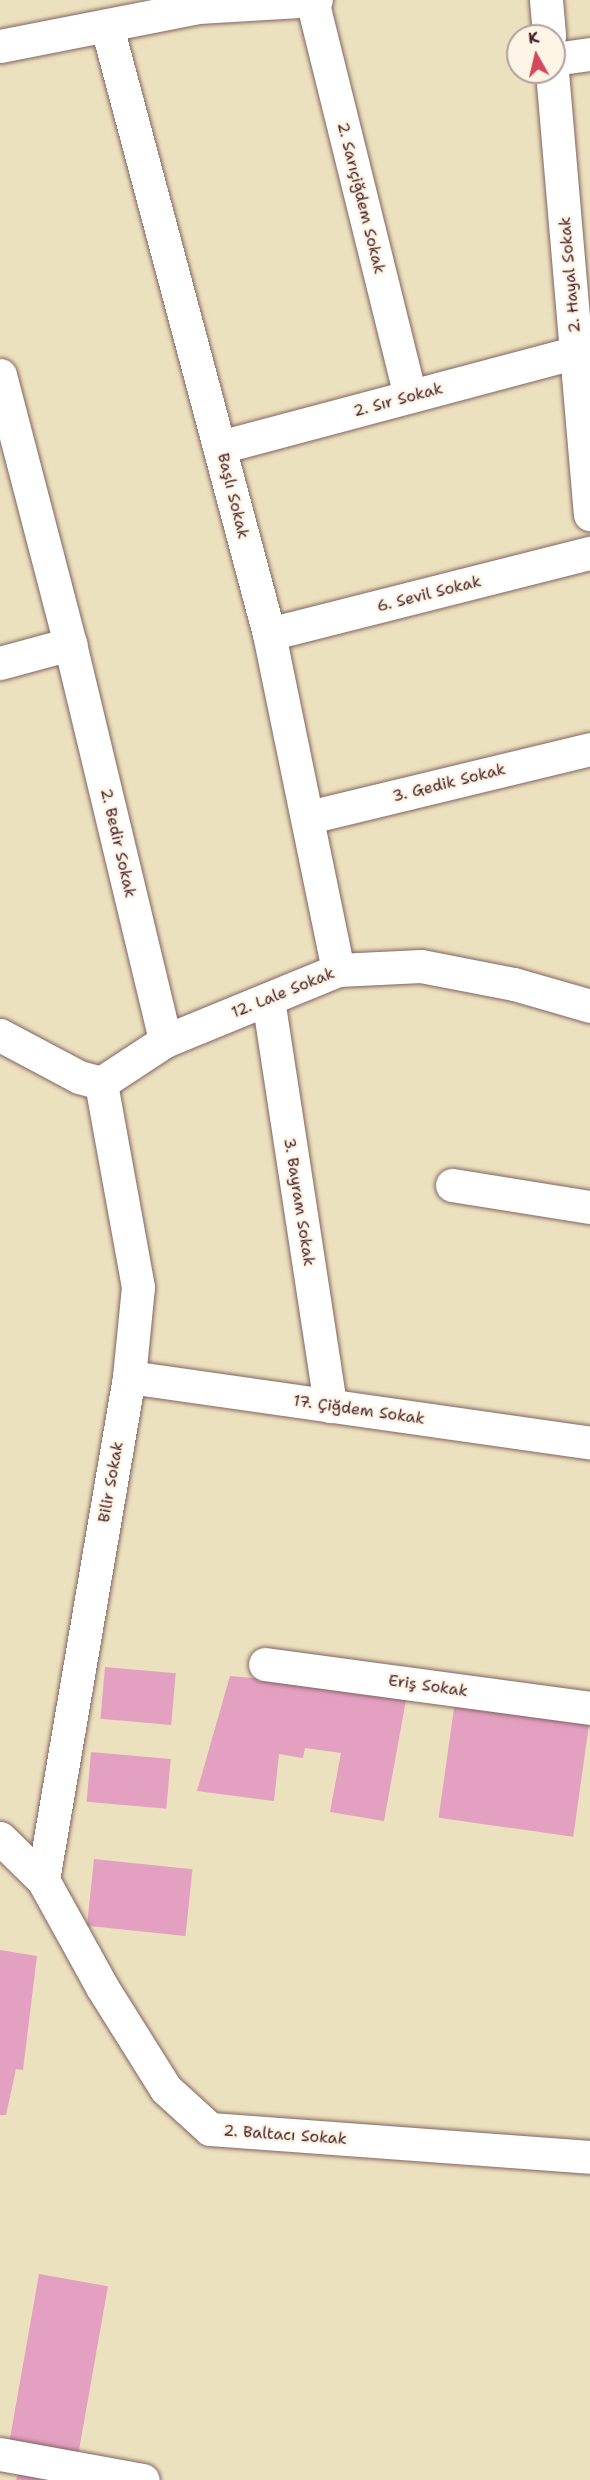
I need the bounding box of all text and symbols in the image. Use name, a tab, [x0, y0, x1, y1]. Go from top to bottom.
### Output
north arrow	[506, 24, 566, 84]
text: K	[527, 27, 541, 49]
street label: 2. Sarıçiğdem Sokak	[333, 120, 389, 276]
street label: 2. Hayal Sokak	[555, 216, 585, 334]
street label: 2. Sır Sokak	[351, 379, 445, 421]
street label: Başlı Sokak	[213, 451, 253, 541]
street label: 6. Sevil Sokak	[375, 572, 483, 616]
street label: 3. Gedik Sokak	[390, 760, 508, 806]
street label: 2. Bedir Sokak	[96, 786, 140, 900]
street label: 12. Lale Sokak	[229, 964, 337, 1022]
street label: 3. Bayram Sokak	[279, 1136, 319, 1268]
street label: 17. Çiğdem Sokak	[292, 1391, 426, 1429]
street label: Bilir Sokak	[94, 1440, 128, 1524]
street label: Eriş Sokak	[387, 1671, 469, 1701]
street label: 2. Baltacı Sokak	[223, 2121, 347, 2149]

